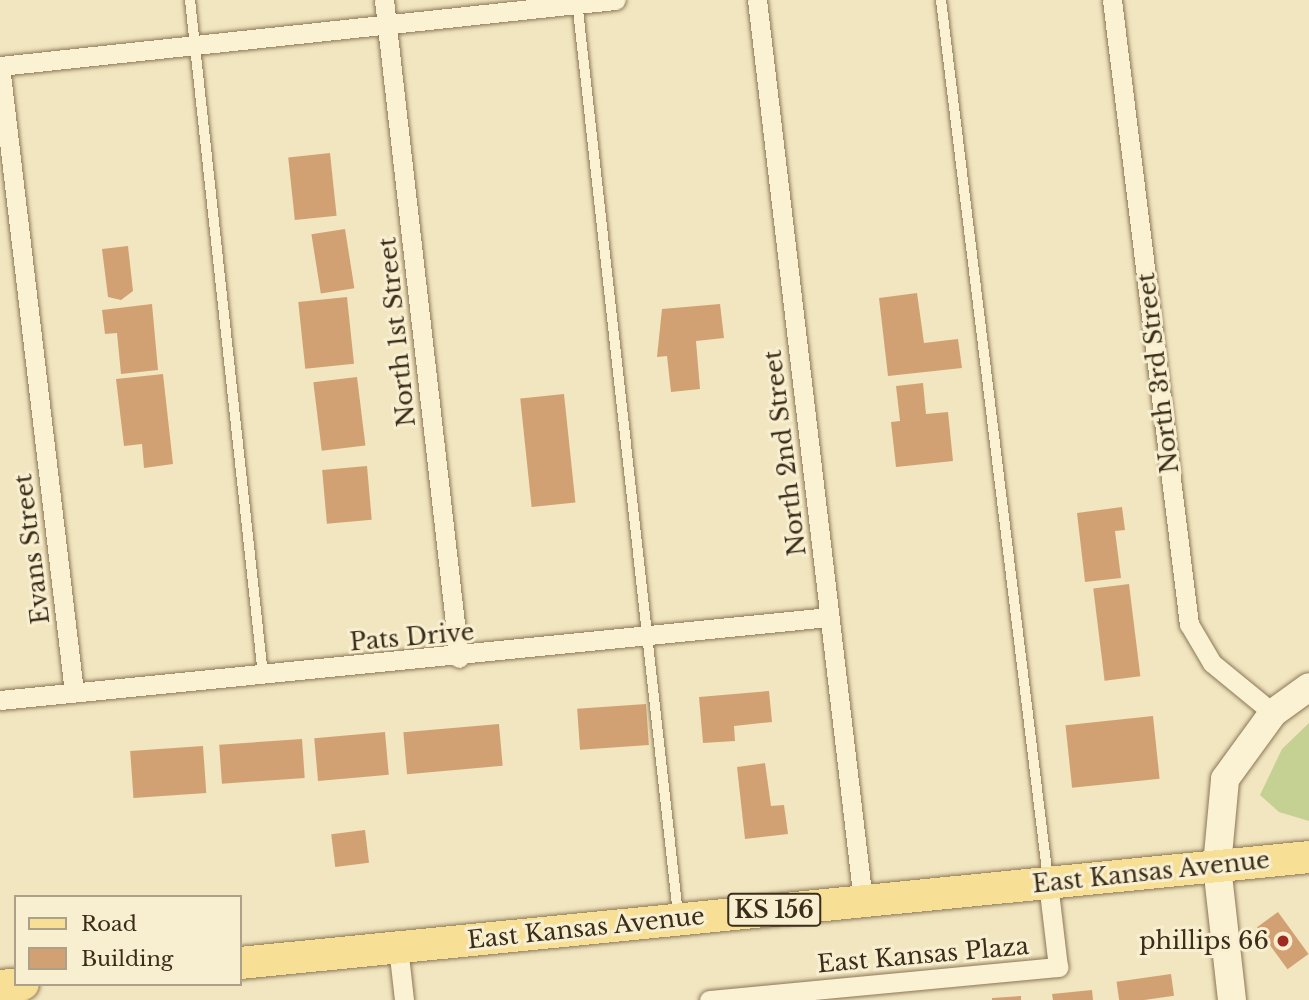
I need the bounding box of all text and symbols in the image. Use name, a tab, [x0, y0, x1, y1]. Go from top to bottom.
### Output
street label: North 1st Street	[373, 236, 421, 428]
street label: North 3rd Street	[1131, 271, 1185, 475]
street label: North 2nd Street	[758, 348, 812, 558]
street label: Evans Street	[8, 472, 56, 626]
street label: Pats Drive	[349, 617, 475, 657]
street label: East Kansas Avenue	[1030, 845, 1272, 899]
road number: KS 156	[727, 890, 821, 930]
legend	[14, 895, 242, 986]
street label: East Kansas Avenue	[465, 901, 707, 955]
text: Road	[81, 911, 137, 937]
place label: phillips 66	[1139, 927, 1269, 955]
street label: East Kansas Plaza	[816, 931, 1030, 979]
marker: phillips 66	[1275, 933, 1291, 949]
text: Building	[81, 946, 173, 972]

